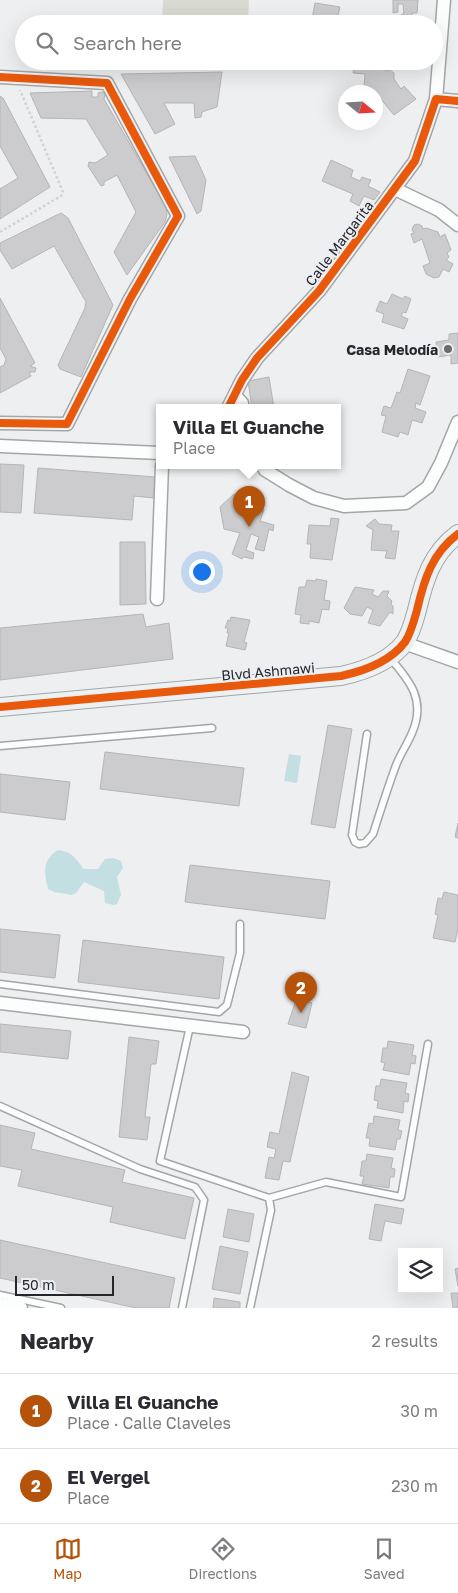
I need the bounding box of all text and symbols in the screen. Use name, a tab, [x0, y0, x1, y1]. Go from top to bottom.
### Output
search box	[15, 15, 443, 70]
icon: search	[33, 29, 61, 57]
text: Search here	[73, 31, 182, 54]
north arrow	[338, 85, 383, 130]
street label: Calle Margarita	[301, 197, 377, 289]
place label: Casa Melodía	[346, 341, 438, 358]
marker: Casa Melodía	[442, 343, 454, 355]
popup	[156, 404, 341, 469]
text: Villa El Guanche	[173, 415, 324, 438]
text: Place	[173, 438, 215, 458]
pin: 1	[233, 486, 265, 527]
your location	[189, 559, 215, 585]
street label: Blvd Ashmawi	[221, 658, 315, 684]
pin: 2	[285, 972, 317, 1013]
map controls	[398, 1248, 443, 1293]
button: layers	[398, 1248, 443, 1293]
scale bar	[15, 1273, 114, 1296]
text: 50 m	[22, 1276, 55, 1293]
text: Nearby	[20, 1328, 94, 1354]
text: 2 results	[372, 1331, 438, 1351]
text: Villa El Guanche	[67, 1390, 219, 1413]
text: 1	[32, 1401, 40, 1421]
text: 30 m	[401, 1401, 438, 1421]
text: Place · Calle Claveles	[67, 1413, 231, 1433]
text: El Vergel	[67, 1465, 150, 1488]
text: 2	[31, 1476, 41, 1496]
text: 230 m	[391, 1476, 438, 1496]
text: Place	[67, 1488, 110, 1508]
tab: Map	[53, 1535, 82, 1582]
tab: Directions	[189, 1535, 257, 1582]
tab: Saved	[364, 1535, 405, 1582]

